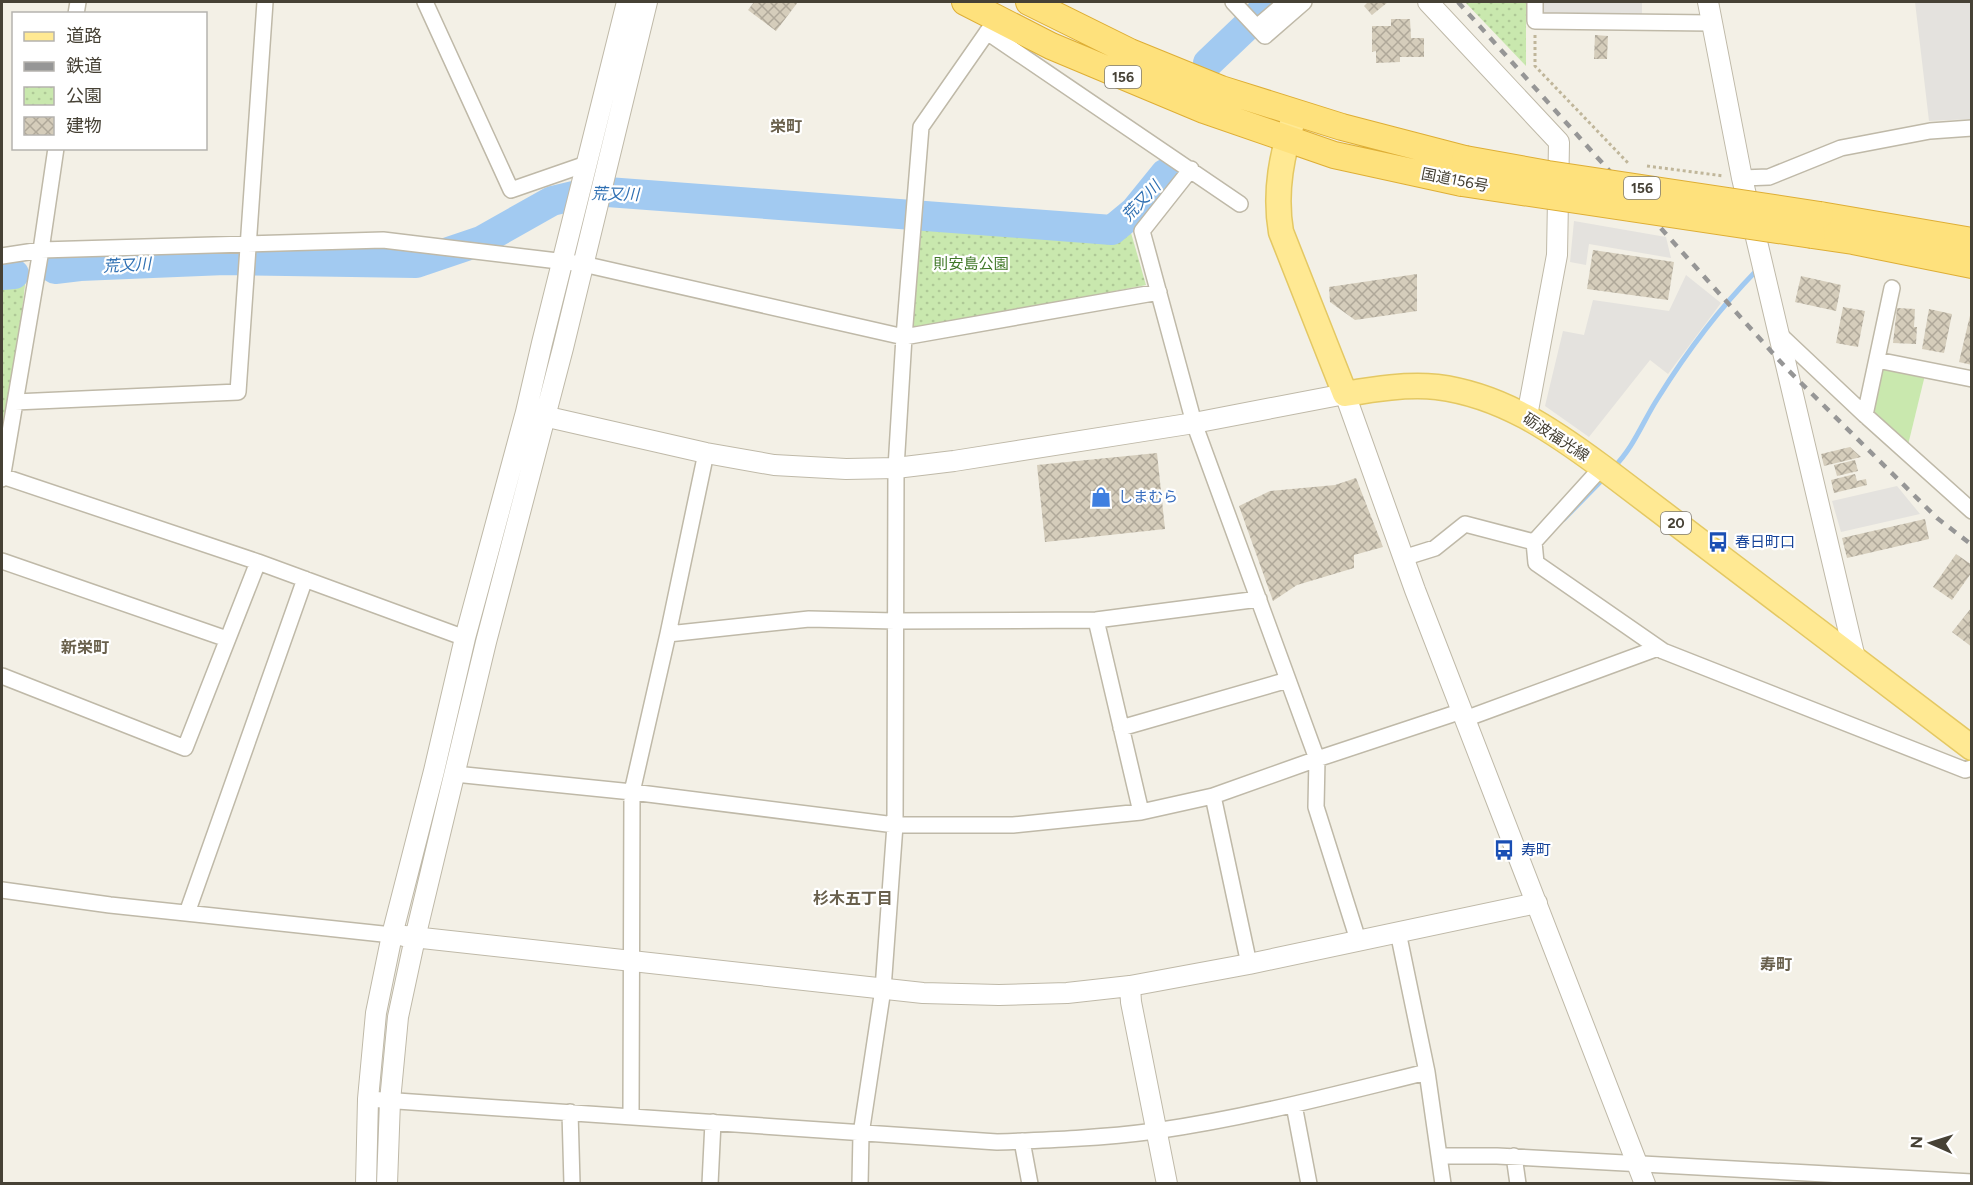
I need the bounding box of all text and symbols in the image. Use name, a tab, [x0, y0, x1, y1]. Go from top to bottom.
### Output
legend	[12, 12, 207, 150]
text: 道路	[66, 25, 102, 47]
text: 鉄道	[66, 55, 102, 77]
road number: 156	[1105, 66, 1141, 88]
text: 公園	[66, 85, 102, 107]
text: 建物	[66, 115, 102, 137]
district label: 栄町	[770, 117, 802, 136]
street label: 国道156号	[1420, 165, 1490, 195]
water label: 荒又川	[1118, 176, 1166, 225]
road number: 156	[1624, 177, 1660, 199]
water label: 荒又川	[591, 184, 641, 204]
water label: 荒又川	[103, 254, 153, 276]
park label: 則安島公園	[933, 255, 1009, 273]
street label: 砺波福光線	[1520, 409, 1592, 465]
shop icon: しまむら	[1089, 485, 1113, 509]
place label: しまむら	[1118, 488, 1178, 506]
road number: 20	[1661, 512, 1691, 534]
bus stop icon: 春日町口	[1706, 530, 1730, 554]
place label: 春日町口	[1735, 533, 1795, 551]
district label: 新栄町	[61, 638, 109, 657]
bus stop icon: 寿町	[1492, 838, 1516, 862]
place label: 寿町	[1521, 841, 1551, 859]
district label: 杉木五丁目	[813, 889, 893, 908]
district label: 寿町	[1760, 955, 1792, 974]
north arrow	[1901, 1113, 1961, 1173]
text: N	[1907, 1136, 1926, 1149]

